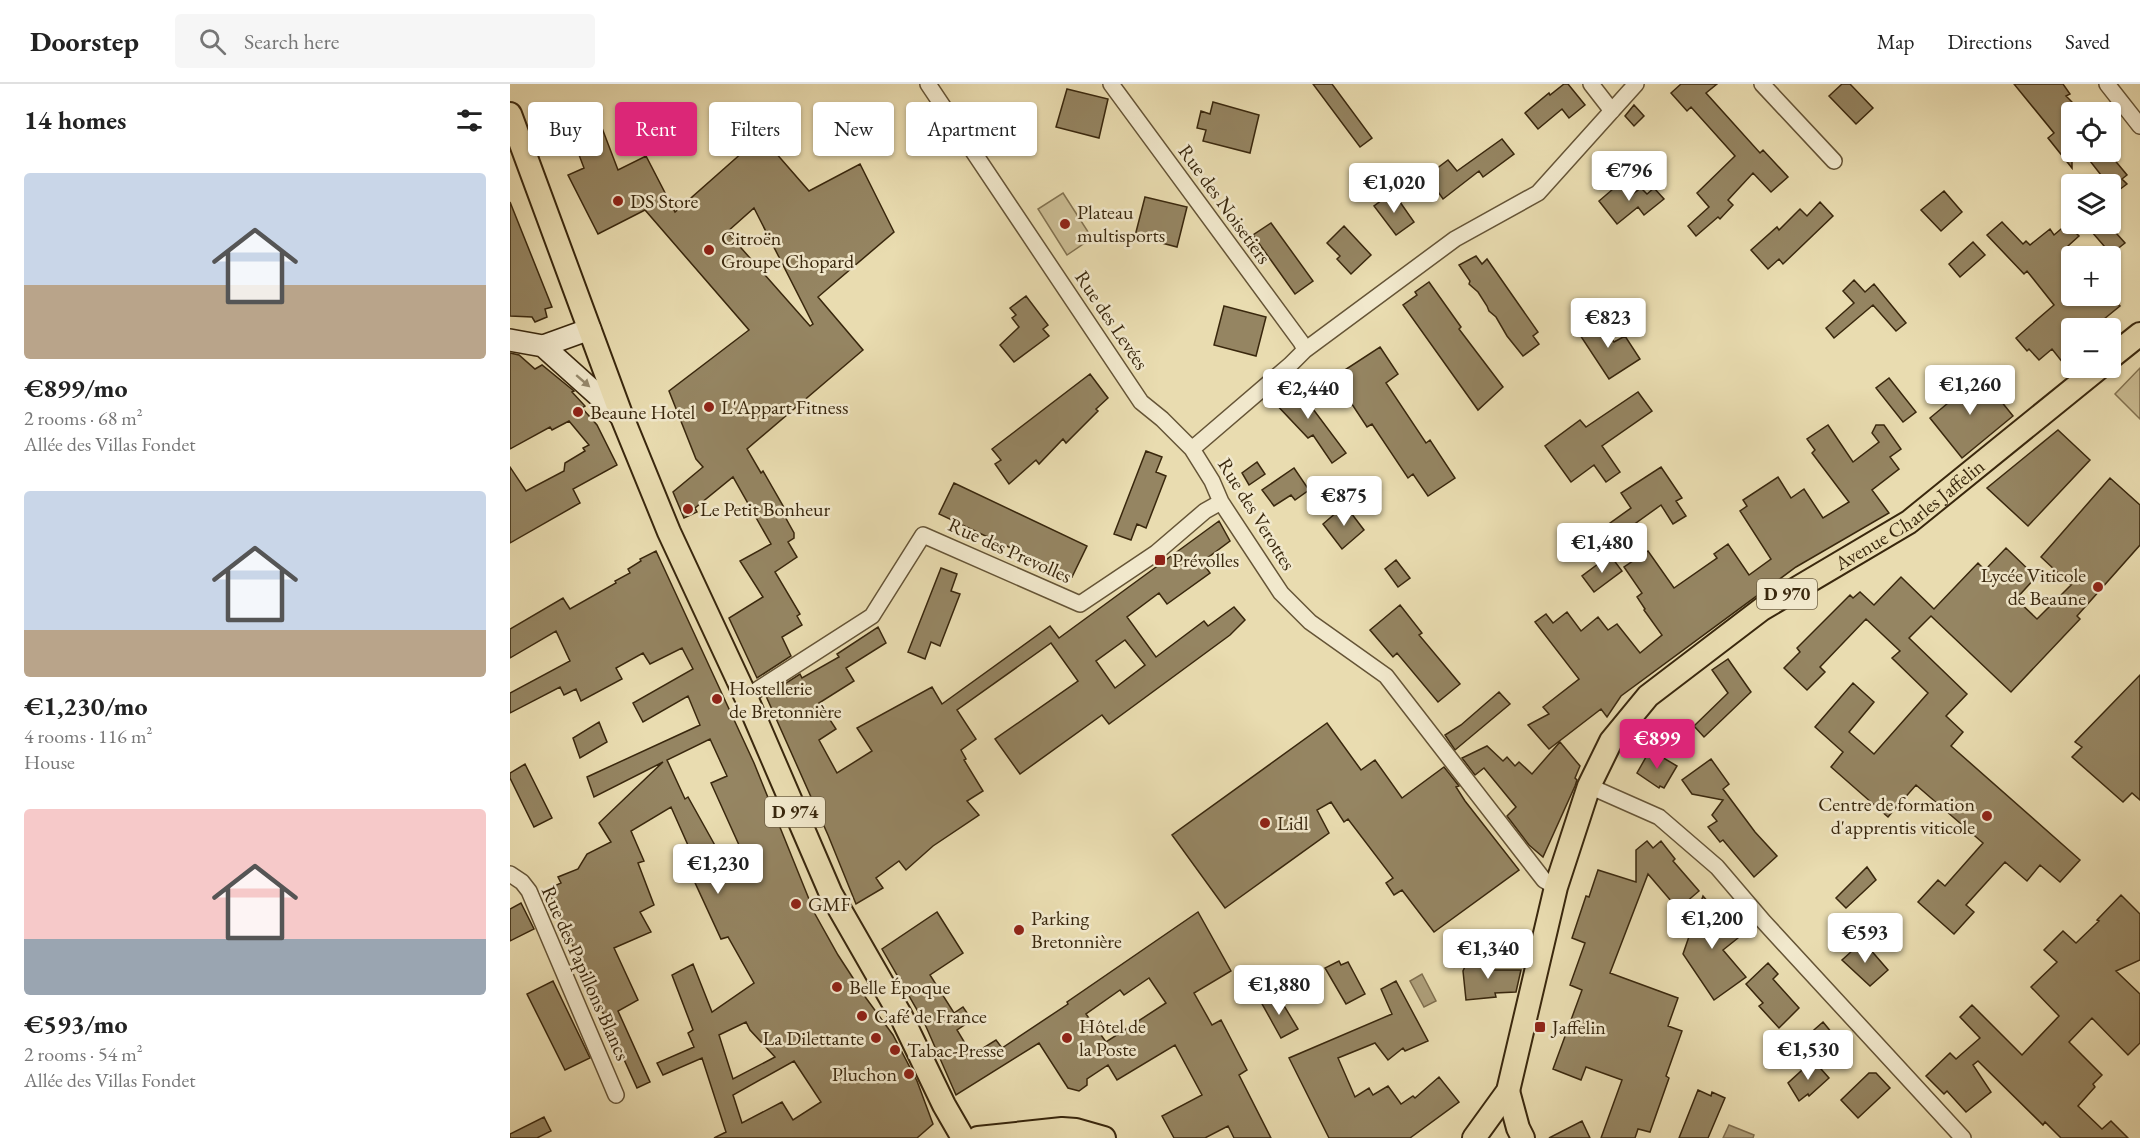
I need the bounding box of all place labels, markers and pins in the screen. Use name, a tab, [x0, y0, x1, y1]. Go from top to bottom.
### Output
pin: €796	[1593, 151, 1665, 202]
pin: €1,020	[1345, 163, 1443, 214]
place label: DS Store	[630, 188, 699, 214]
marker: DS Store	[611, 194, 625, 208]
place label: Plateau multisports	[1077, 199, 1165, 248]
marker: Plateau multisports	[1058, 217, 1072, 231]
place label: Citroën Groupe Chopard	[721, 225, 855, 274]
marker: Citroën Groupe Chopard	[702, 243, 716, 257]
pin: €823	[1572, 298, 1644, 349]
pin: €1,260	[1921, 365, 2019, 416]
pin: €2,440	[1259, 369, 1357, 420]
place label: L'Appart Fitness	[721, 394, 849, 420]
place label: Beaune Hotel	[590, 399, 696, 425]
marker: L'Appart Fitness	[702, 400, 716, 414]
marker: Beaune Hotel	[571, 405, 585, 419]
pin: €875	[1308, 476, 1380, 527]
place label: Le Petit Bonheur	[700, 496, 831, 522]
marker: Le Petit Bonheur	[681, 502, 695, 516]
pin: €1,480	[1553, 523, 1651, 574]
place label: Prévolles	[1172, 547, 1239, 573]
marker: Prévolles	[1153, 553, 1167, 567]
place label: Lycée Viticole de Beaune	[1981, 562, 2086, 611]
marker: Lycée Viticole de Beaune	[2091, 580, 2105, 594]
place label: Hostellerie de Bretonnière	[729, 675, 842, 724]
marker: Hostellerie de Bretonnière	[710, 692, 724, 706]
pin: €899	[1621, 719, 1693, 770]
place label: Centre de formation d'apprentis viticole	[1818, 791, 1975, 840]
marker: Centre de formation d'apprentis viticole	[1980, 809, 1994, 823]
place label: Lidl	[1277, 810, 1309, 836]
marker: Lidl	[1258, 816, 1272, 830]
pin: €1,230	[669, 844, 767, 895]
place label: GMF	[808, 891, 851, 917]
marker: GMF	[789, 897, 803, 911]
pin: €1,200	[1663, 899, 1761, 950]
place label: Parking Bretonnière	[1031, 905, 1122, 954]
pin: €593	[1829, 913, 1901, 964]
marker: Parking Bretonnière	[1012, 923, 1026, 937]
pin: €1,340	[1439, 929, 1537, 980]
pin: €1,880	[1230, 965, 1328, 1016]
place label: Belle Époque	[849, 974, 950, 1000]
marker: Belle Époque	[830, 980, 844, 994]
place label: Café de France	[874, 1003, 987, 1029]
marker: Café de France	[855, 1009, 869, 1023]
place label: Hôtel de la Poste	[1079, 1013, 1146, 1062]
place label: Jaffelin	[1550, 1014, 1606, 1040]
marker: Jaffelin	[1533, 1020, 1547, 1034]
place label: La Dilettante	[763, 1025, 864, 1051]
pin: €1,530	[1759, 1030, 1857, 1081]
marker: La Dilettante	[869, 1031, 883, 1045]
marker: Hôtel de la Poste	[1060, 1031, 1074, 1045]
place label: Tabac-Presse	[907, 1037, 1004, 1063]
marker: Tabac-Presse	[888, 1043, 902, 1057]
place label: Pluchon	[832, 1061, 897, 1087]
marker: Pluchon	[902, 1067, 916, 1081]

